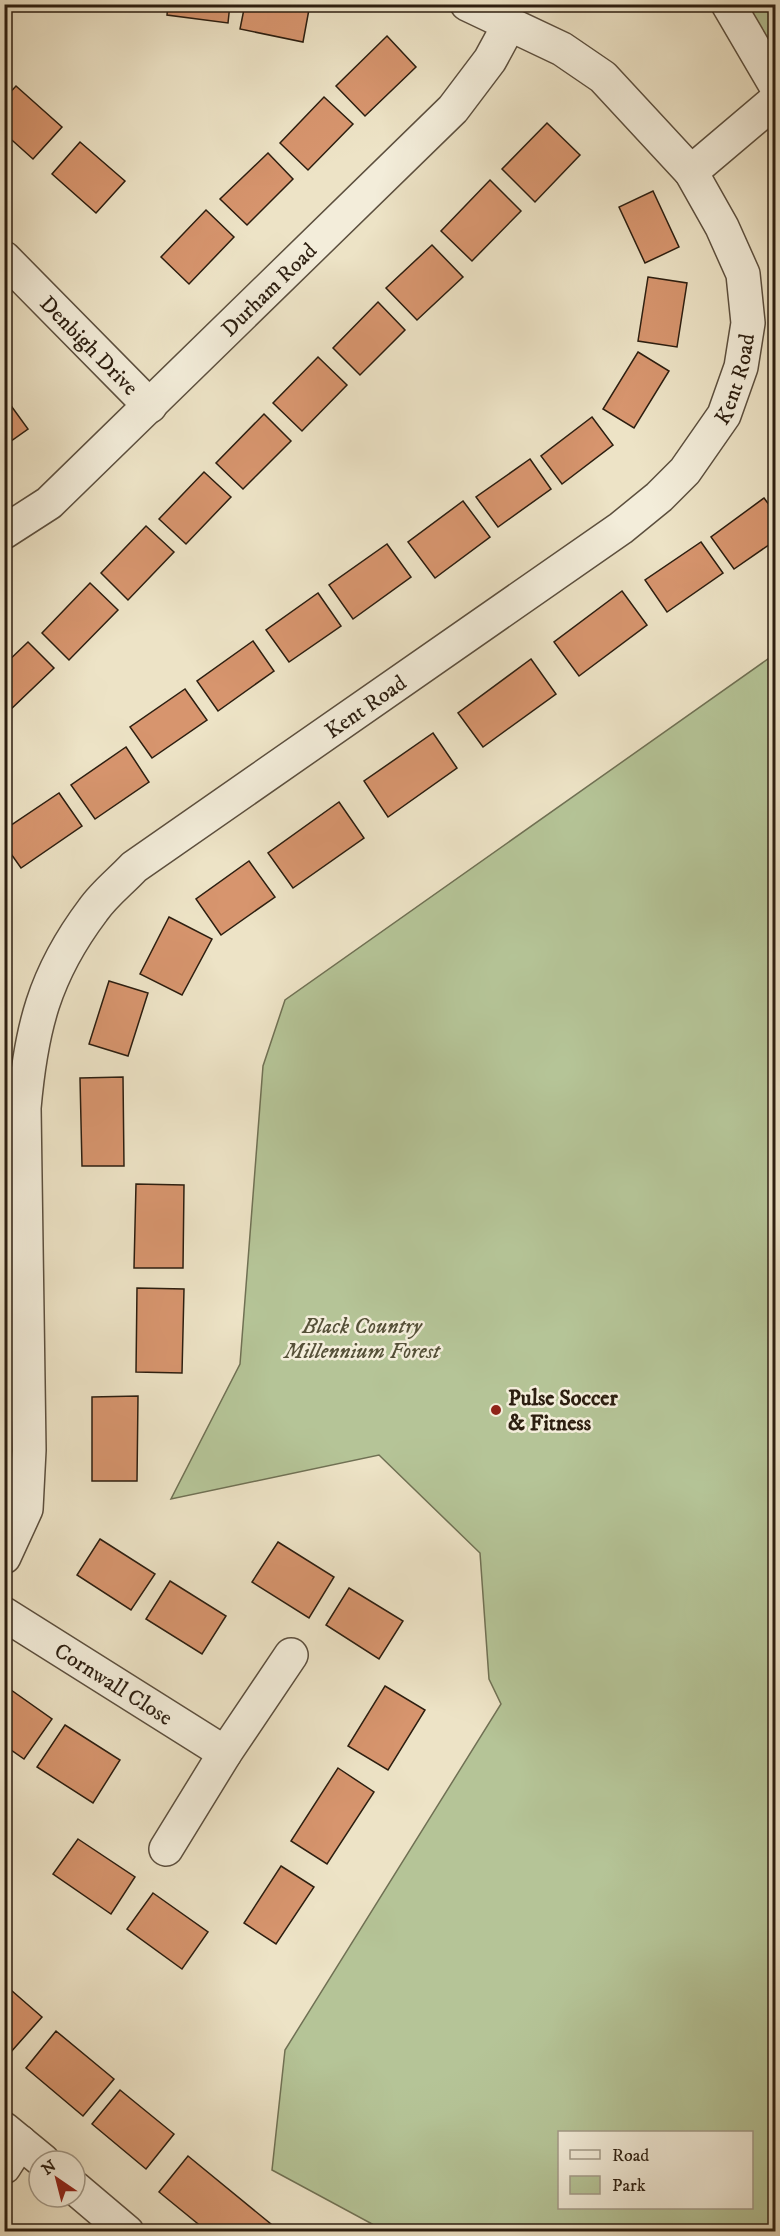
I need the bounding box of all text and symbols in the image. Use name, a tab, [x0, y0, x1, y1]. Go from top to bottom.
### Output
street label: Durham Road	[216, 238, 323, 343]
street label: Denbigh Drive	[34, 291, 144, 401]
street label: Kent Road	[709, 332, 761, 430]
street label: Kent Road	[320, 670, 412, 745]
park label: Black Country Millennium Forest	[282, 1313, 441, 1365]
place label: Pulse Soccer & Fitness	[508, 1385, 618, 1437]
marker: Pulse Soccer & Fitness	[489, 1403, 503, 1417]
street label: Cornwall Close	[49, 1637, 177, 1732]
legend	[558, 2131, 753, 2209]
text: Road	[612, 2145, 649, 2167]
north arrow	[27, 2149, 87, 2209]
text: N	[38, 2156, 60, 2179]
text: Park	[612, 2175, 646, 2197]

